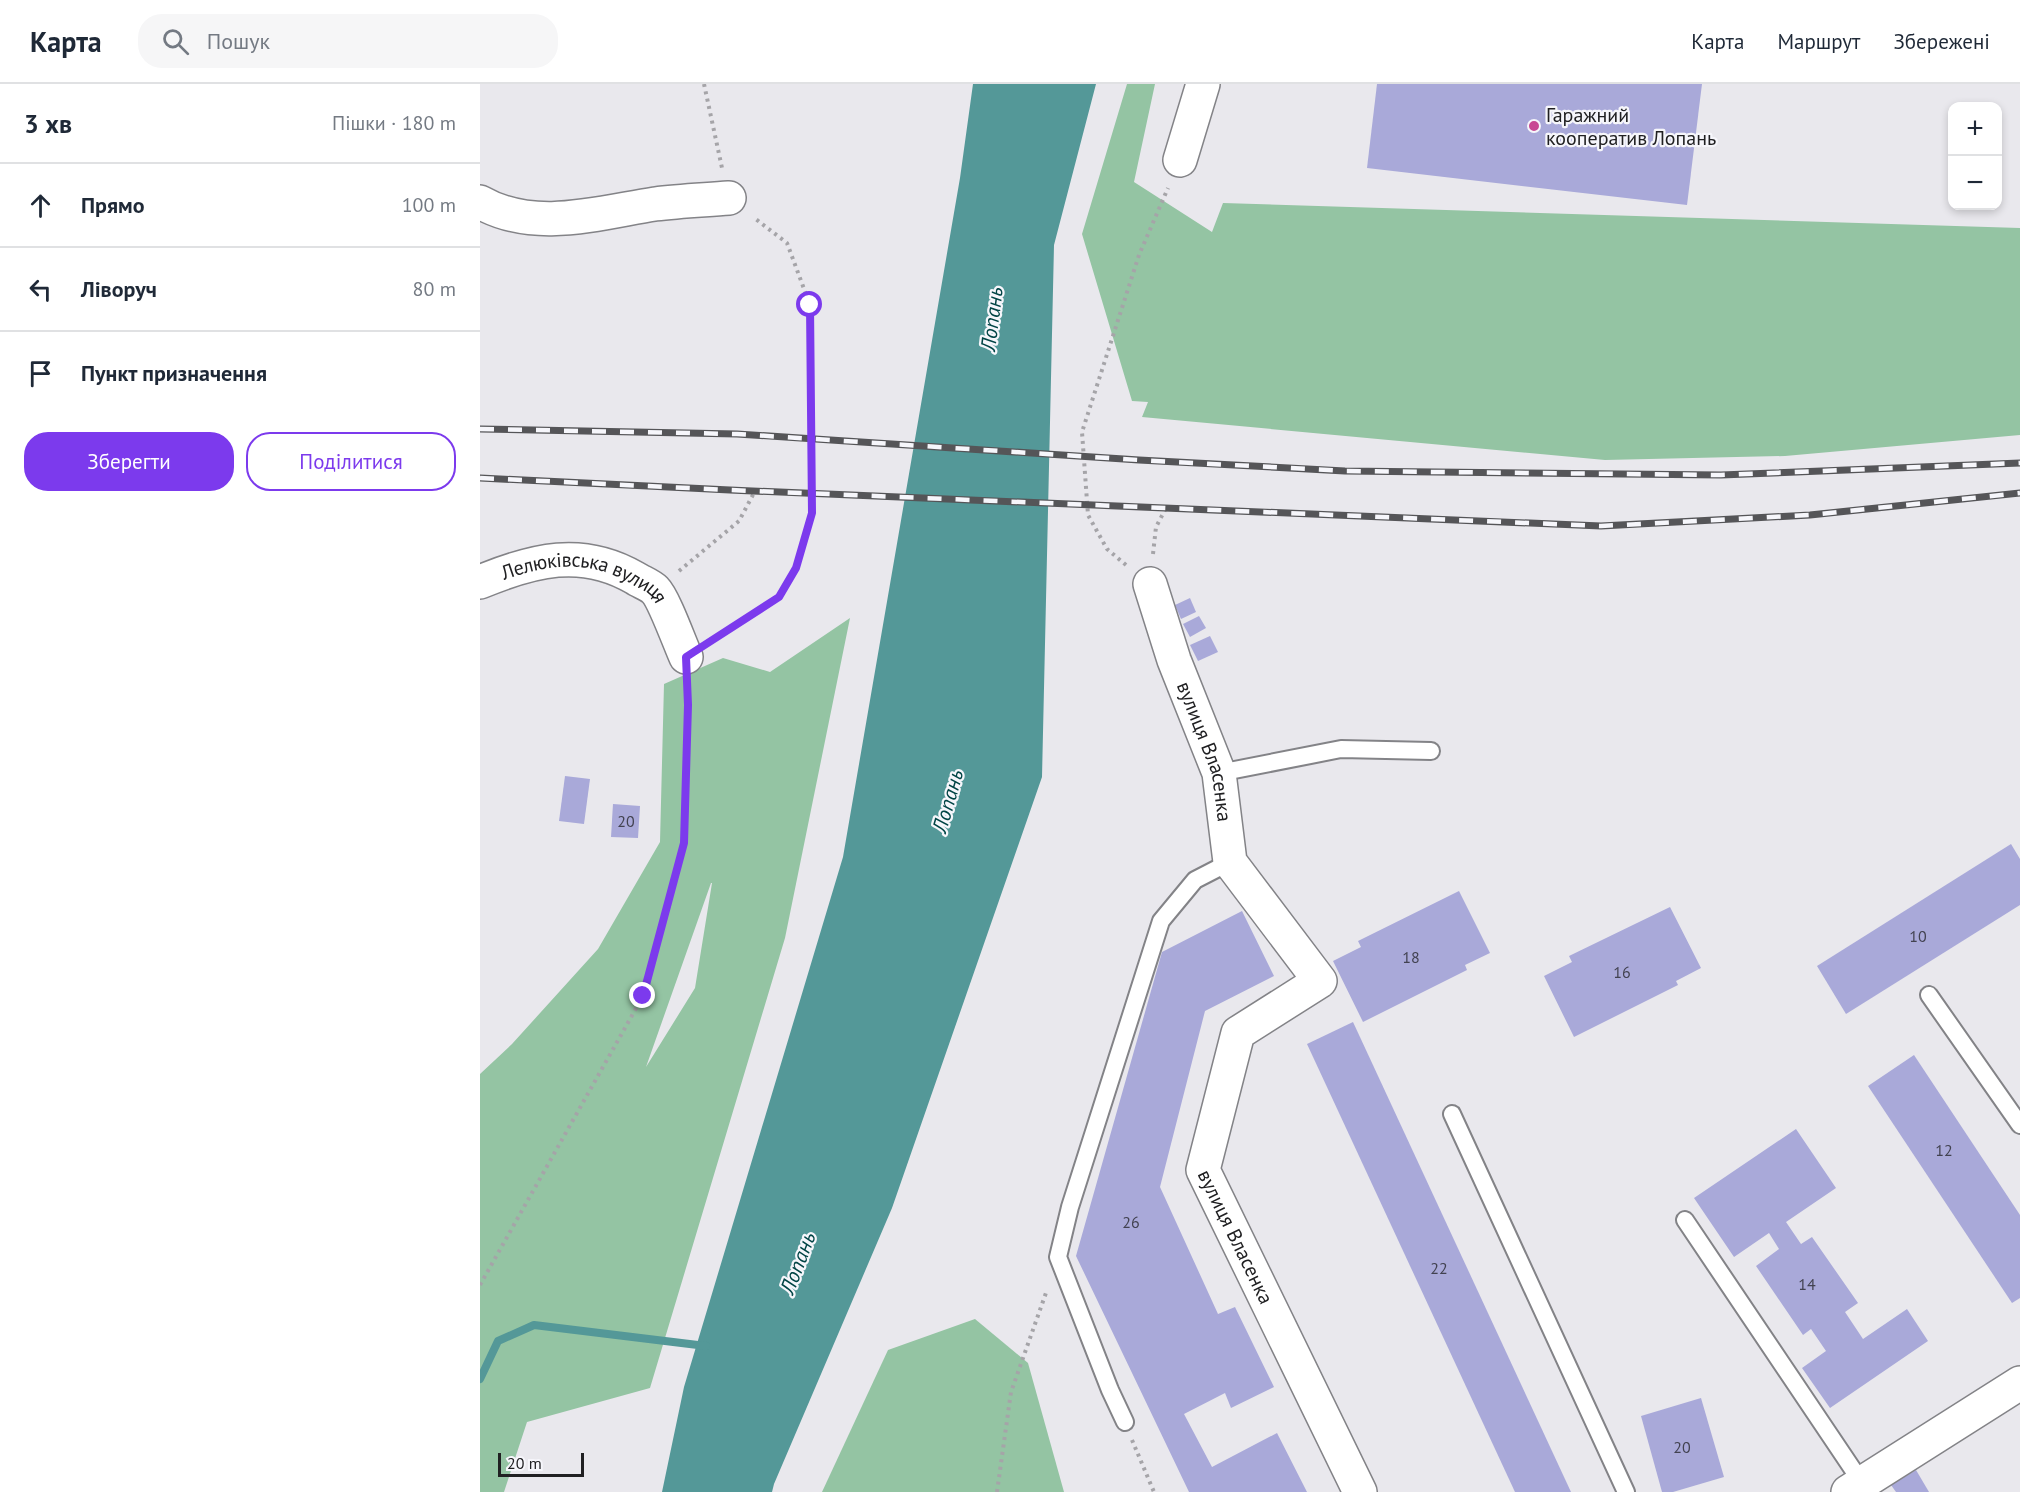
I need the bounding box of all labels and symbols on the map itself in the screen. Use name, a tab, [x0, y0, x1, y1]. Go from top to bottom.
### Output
place label: Гаражний кооператив Лопань	[1546, 102, 1716, 151]
marker: Гаражний кооператив Лопань	[1527, 119, 1541, 133]
water label: Лопань	[974, 285, 1009, 354]
route start	[796, 291, 822, 317]
street label: Лелюківська вулиця	[497, 547, 674, 608]
street label: вулиця Власенка	[1171, 678, 1238, 823]
water label: Лопань	[925, 766, 969, 837]
house number: 20	[617, 811, 635, 831]
house number: 10	[1909, 926, 1927, 946]
house number: 18	[1402, 947, 1420, 967]
house number: 16	[1613, 962, 1631, 982]
route end	[629, 982, 655, 1008]
house number: 12	[1935, 1140, 1953, 1160]
street label: вулиця Власенка	[1192, 1165, 1279, 1308]
house number: 26	[1122, 1212, 1140, 1232]
water label: Лопань	[773, 1228, 822, 1299]
house number: 22	[1430, 1258, 1448, 1278]
house number: 14	[1798, 1274, 1816, 1294]
house number: 20	[1673, 1437, 1691, 1457]
scale bar	[498, 1450, 584, 1478]

